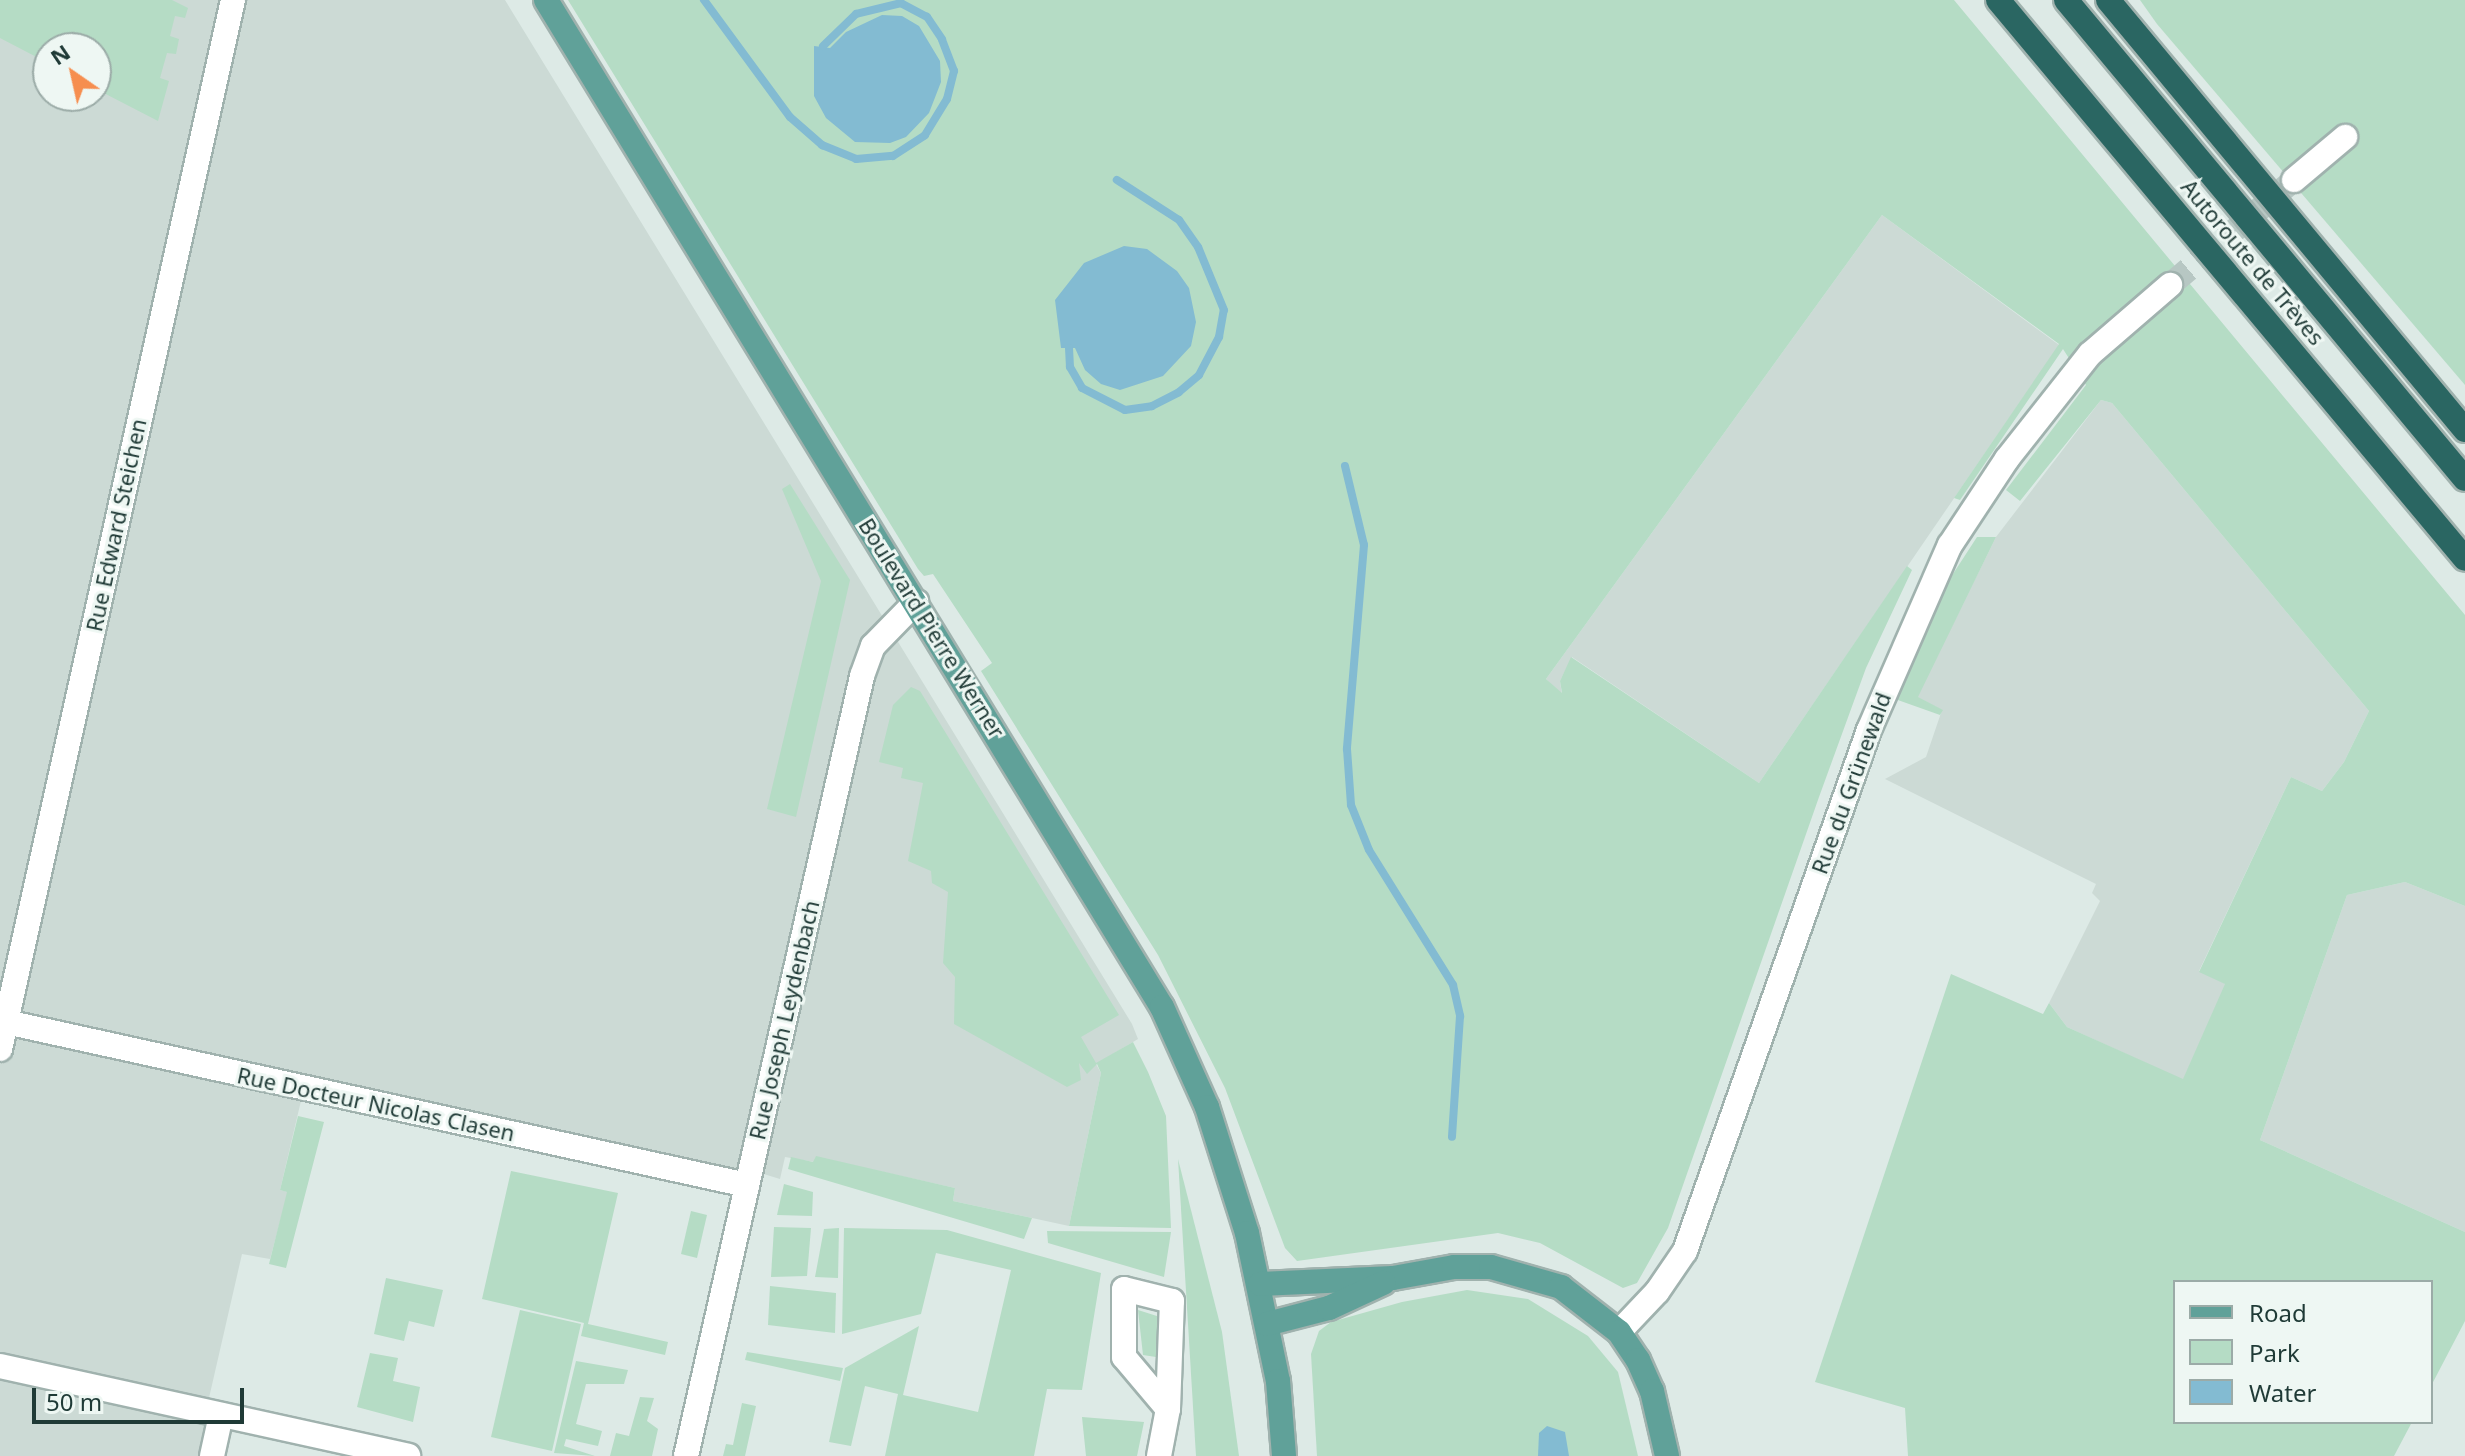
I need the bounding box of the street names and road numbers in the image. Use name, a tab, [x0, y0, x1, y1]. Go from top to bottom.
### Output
street label: Autoroute de Trèves	[2176, 174, 2330, 350]
street label: Rue Edward Steichen	[81, 416, 151, 634]
street label: Boulevard Pierre Werner	[853, 513, 1011, 743]
street label: Rue du Grünewald	[1806, 689, 1896, 877]
street label: Rue Joseph Leydenbach	[744, 898, 824, 1142]
street label: Rue Docteur Nicolas Clasen	[235, 1062, 517, 1146]

